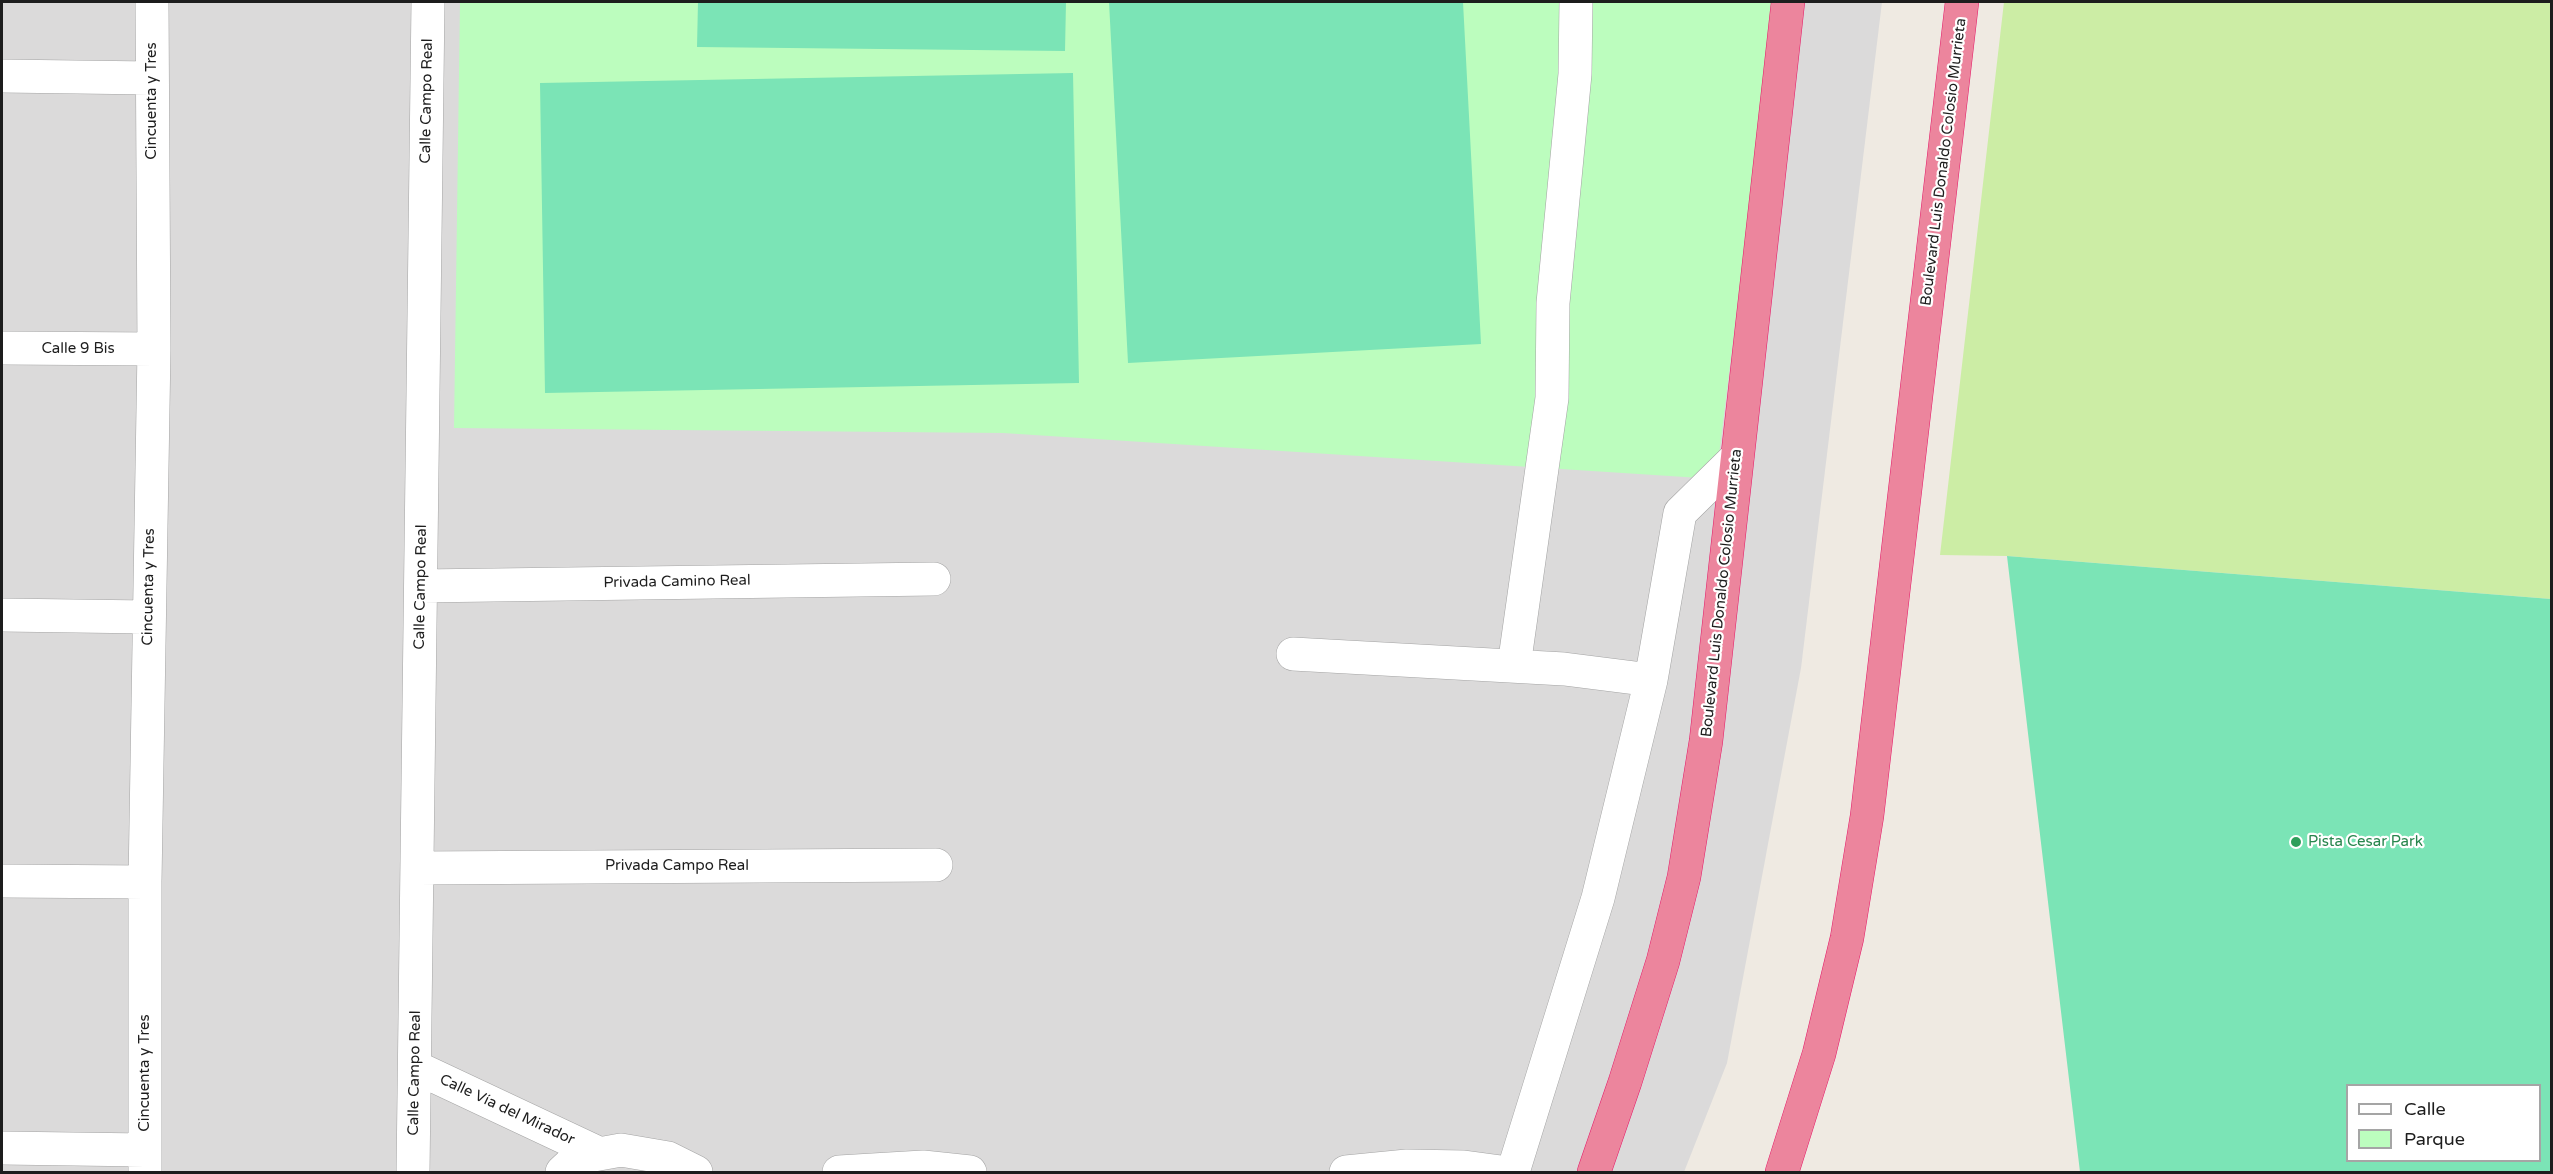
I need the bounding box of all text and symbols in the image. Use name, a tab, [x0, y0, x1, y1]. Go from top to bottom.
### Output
street label: Boulevard Luis Donaldo Colosio Murrieta	[1917, 17, 1971, 307]
street label: Calle Campo Real	[417, 38, 437, 164]
street label: Cincuenta y Tres	[143, 42, 161, 160]
street label: Calle 9 Bis	[41, 340, 115, 358]
street label: Boulevard Luis Donaldo Colosio Murrieta	[1698, 448, 1746, 738]
street label: Calle Campo Real	[411, 524, 431, 650]
street label: Cincuenta y Tres	[139, 528, 159, 646]
street label: Privada Camino Real	[603, 572, 751, 592]
place label: Pista Cesar Park	[2308, 833, 2423, 851]
marker: Pista Cesar Park	[2289, 835, 2303, 849]
street label: Privada Campo Real	[605, 857, 749, 875]
street label: Calle Campo Real	[405, 1010, 425, 1136]
street label: Cincuenta y Tres	[136, 1014, 154, 1132]
street label: Calle Vía del Mirador	[436, 1071, 578, 1149]
legend	[2346, 1084, 2541, 1162]
text: Calle	[2404, 1098, 2446, 1120]
text: Parque	[2404, 1128, 2465, 1150]

